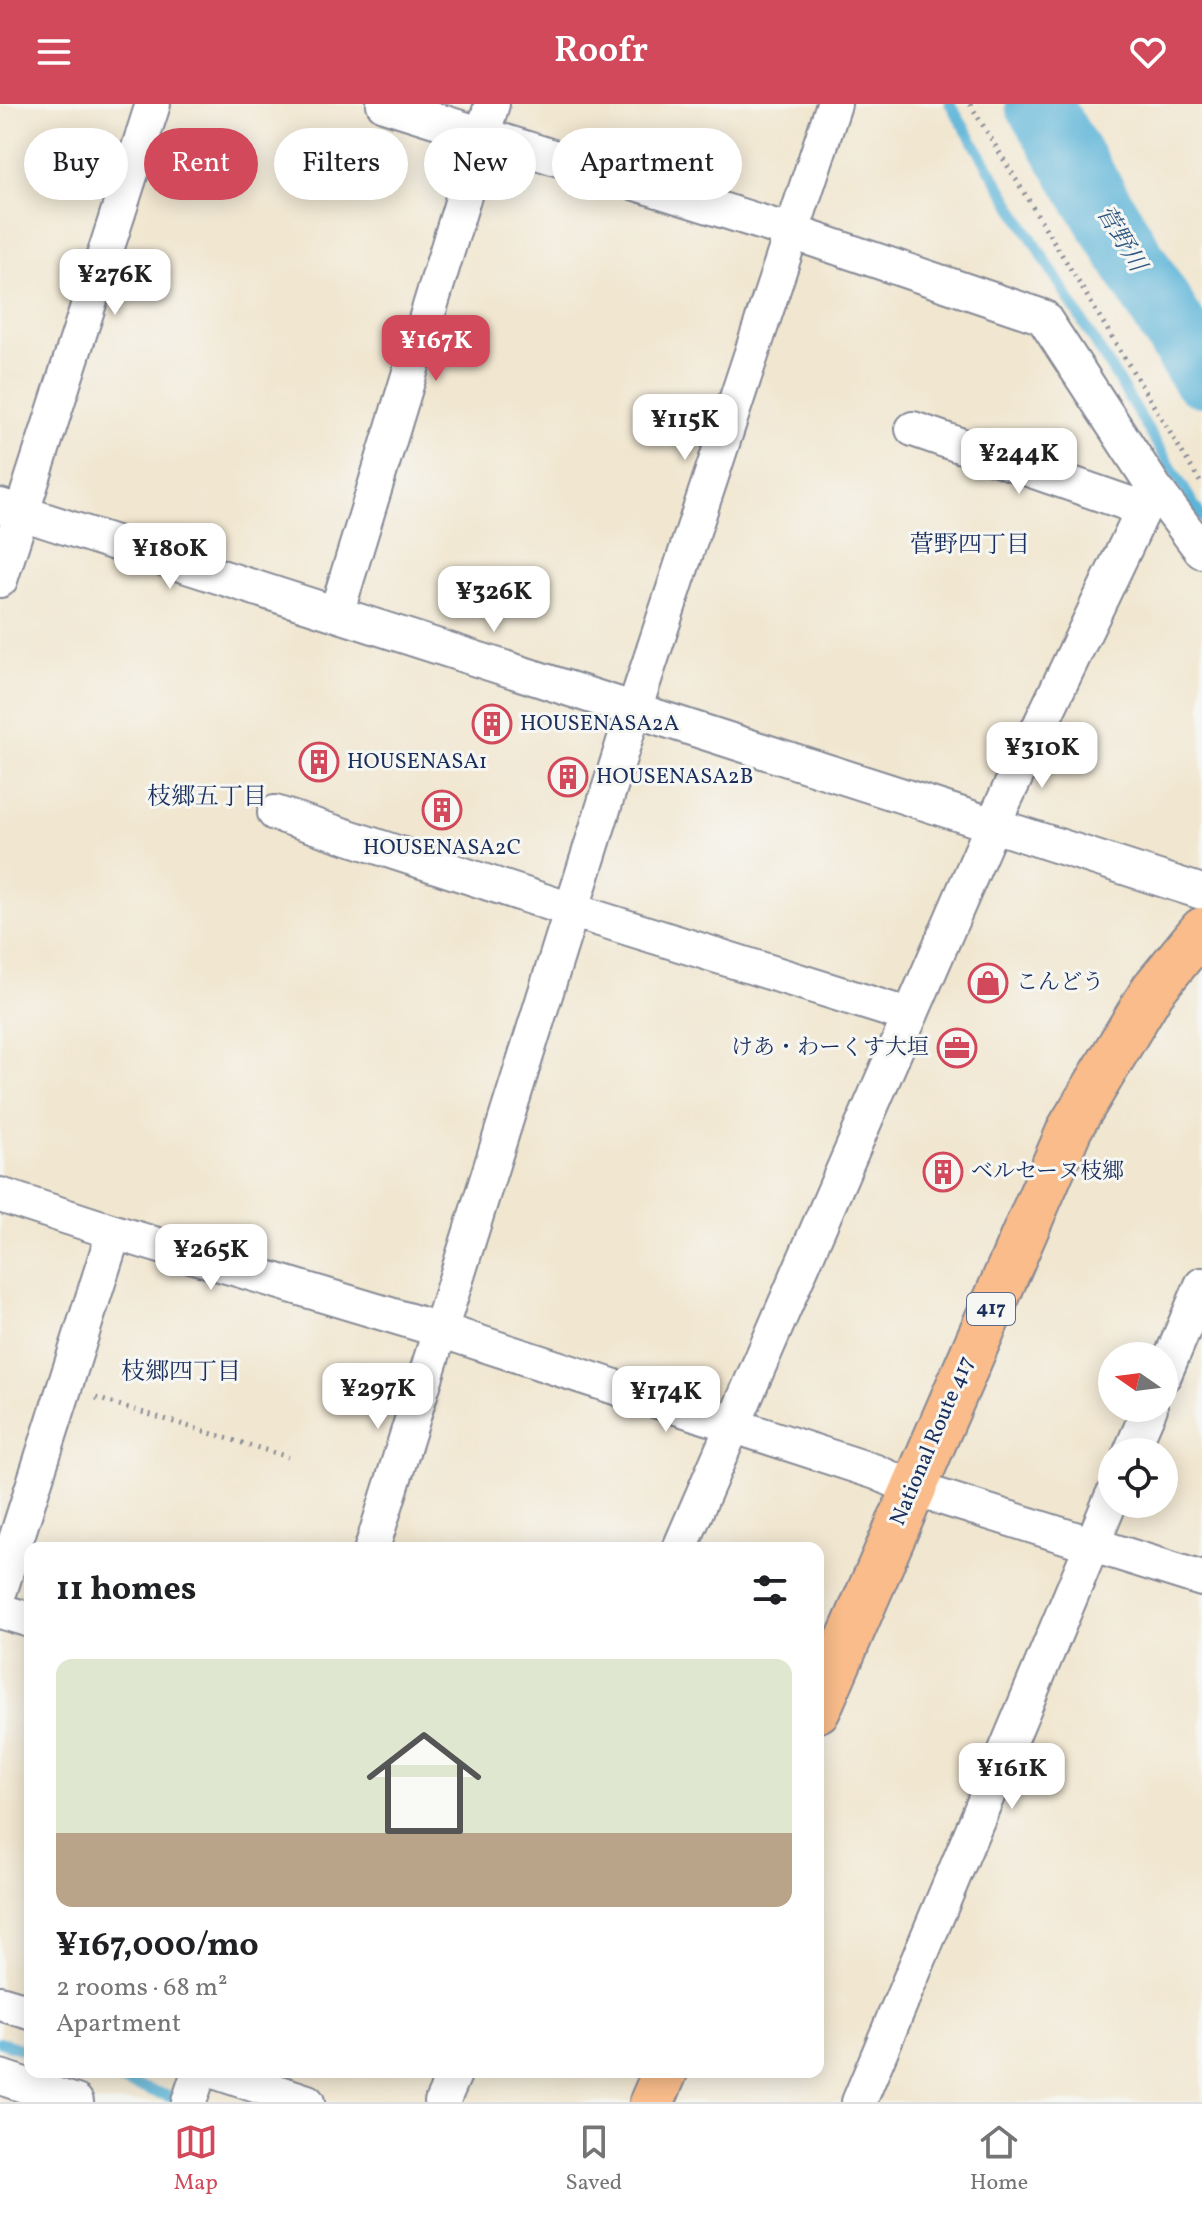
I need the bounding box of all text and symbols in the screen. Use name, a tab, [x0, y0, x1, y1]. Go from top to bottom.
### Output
text: Roofr	[554, 27, 648, 77]
icon: menu	[32, 30, 76, 74]
icon: heart	[1126, 30, 1170, 74]
chip: Buy	[24, 128, 128, 200]
chip: Rent	[144, 128, 258, 200]
chip: Filters	[274, 128, 408, 200]
chip: New	[424, 128, 536, 200]
chip: Apartment	[552, 128, 742, 200]
water label: 菅野川	[1087, 199, 1155, 281]
pin: ¥276K	[59, 249, 171, 317]
text: ¥276K	[78, 257, 152, 293]
pin: ¥167K	[380, 315, 492, 383]
text: ¥167K	[400, 323, 472, 359]
pin: ¥115K	[629, 394, 741, 462]
text: ¥115K	[651, 402, 719, 438]
pin: ¥244K	[963, 428, 1075, 496]
text: ¥244K	[979, 436, 1059, 472]
pin: ¥180K	[114, 523, 226, 591]
district label: 菅野四丁目	[910, 529, 1030, 563]
text: ¥180K	[132, 531, 208, 567]
pin: ¥326K	[438, 566, 550, 634]
text: ¥326K	[456, 574, 532, 610]
building icon: HOUSENASA2A	[471, 703, 513, 745]
place label: HOUSENASA2A	[520, 709, 679, 740]
pin: ¥310K	[986, 722, 1098, 790]
text: ¥310K	[1005, 730, 1079, 766]
building icon: HOUSENASA1	[298, 741, 340, 783]
place label: HOUSENASA1	[347, 747, 487, 778]
building icon: HOUSENASA2B	[547, 756, 589, 798]
place label: HOUSENASA2B	[596, 762, 753, 793]
district label: 枝郷五丁目	[147, 781, 267, 815]
building icon: HOUSENASA2C	[421, 789, 463, 831]
place label: HOUSENASA2C	[363, 833, 521, 864]
shop icon: こんどう	[967, 962, 1009, 1004]
place label: こんどう	[1016, 968, 1104, 999]
office icon: けあ・わーくす大垣	[936, 1027, 978, 1069]
place label: けあ・わーくす大垣	[731, 1033, 929, 1064]
building icon: ベルセーヌ枝郷	[922, 1151, 964, 1193]
place label: ベルセーヌ枝郷	[971, 1157, 1124, 1188]
pin: ¥265K	[155, 1224, 267, 1292]
text: ¥265K	[173, 1232, 249, 1268]
road number: 417	[967, 1293, 1015, 1325]
north arrow	[1098, 1342, 1178, 1422]
map controls	[1098, 1342, 1178, 1518]
street label: National Route 417	[883, 1351, 983, 1531]
district label: 枝郷四丁目	[121, 1356, 241, 1390]
pin: ¥297K	[322, 1363, 434, 1431]
pin: ¥174K	[610, 1366, 722, 1434]
text: ¥297K	[340, 1371, 416, 1407]
text: ¥174K	[630, 1374, 702, 1410]
button: locate	[1098, 1438, 1178, 1518]
text: 11 homes	[56, 1567, 196, 1614]
icon: filters	[748, 1568, 792, 1612]
icon: home	[352, 1711, 496, 1855]
pin: ¥161K	[956, 1743, 1068, 1811]
text: ¥161K	[977, 1751, 1047, 1787]
text: ¥167,000/mo	[56, 1923, 259, 1970]
text: 2 rooms · 68 m²	[56, 1970, 228, 2006]
text: Apartment	[56, 2006, 181, 2042]
tab: Map	[174, 2120, 218, 2199]
tab: Saved	[566, 2120, 622, 2199]
tab: Home	[970, 2120, 1028, 2199]

